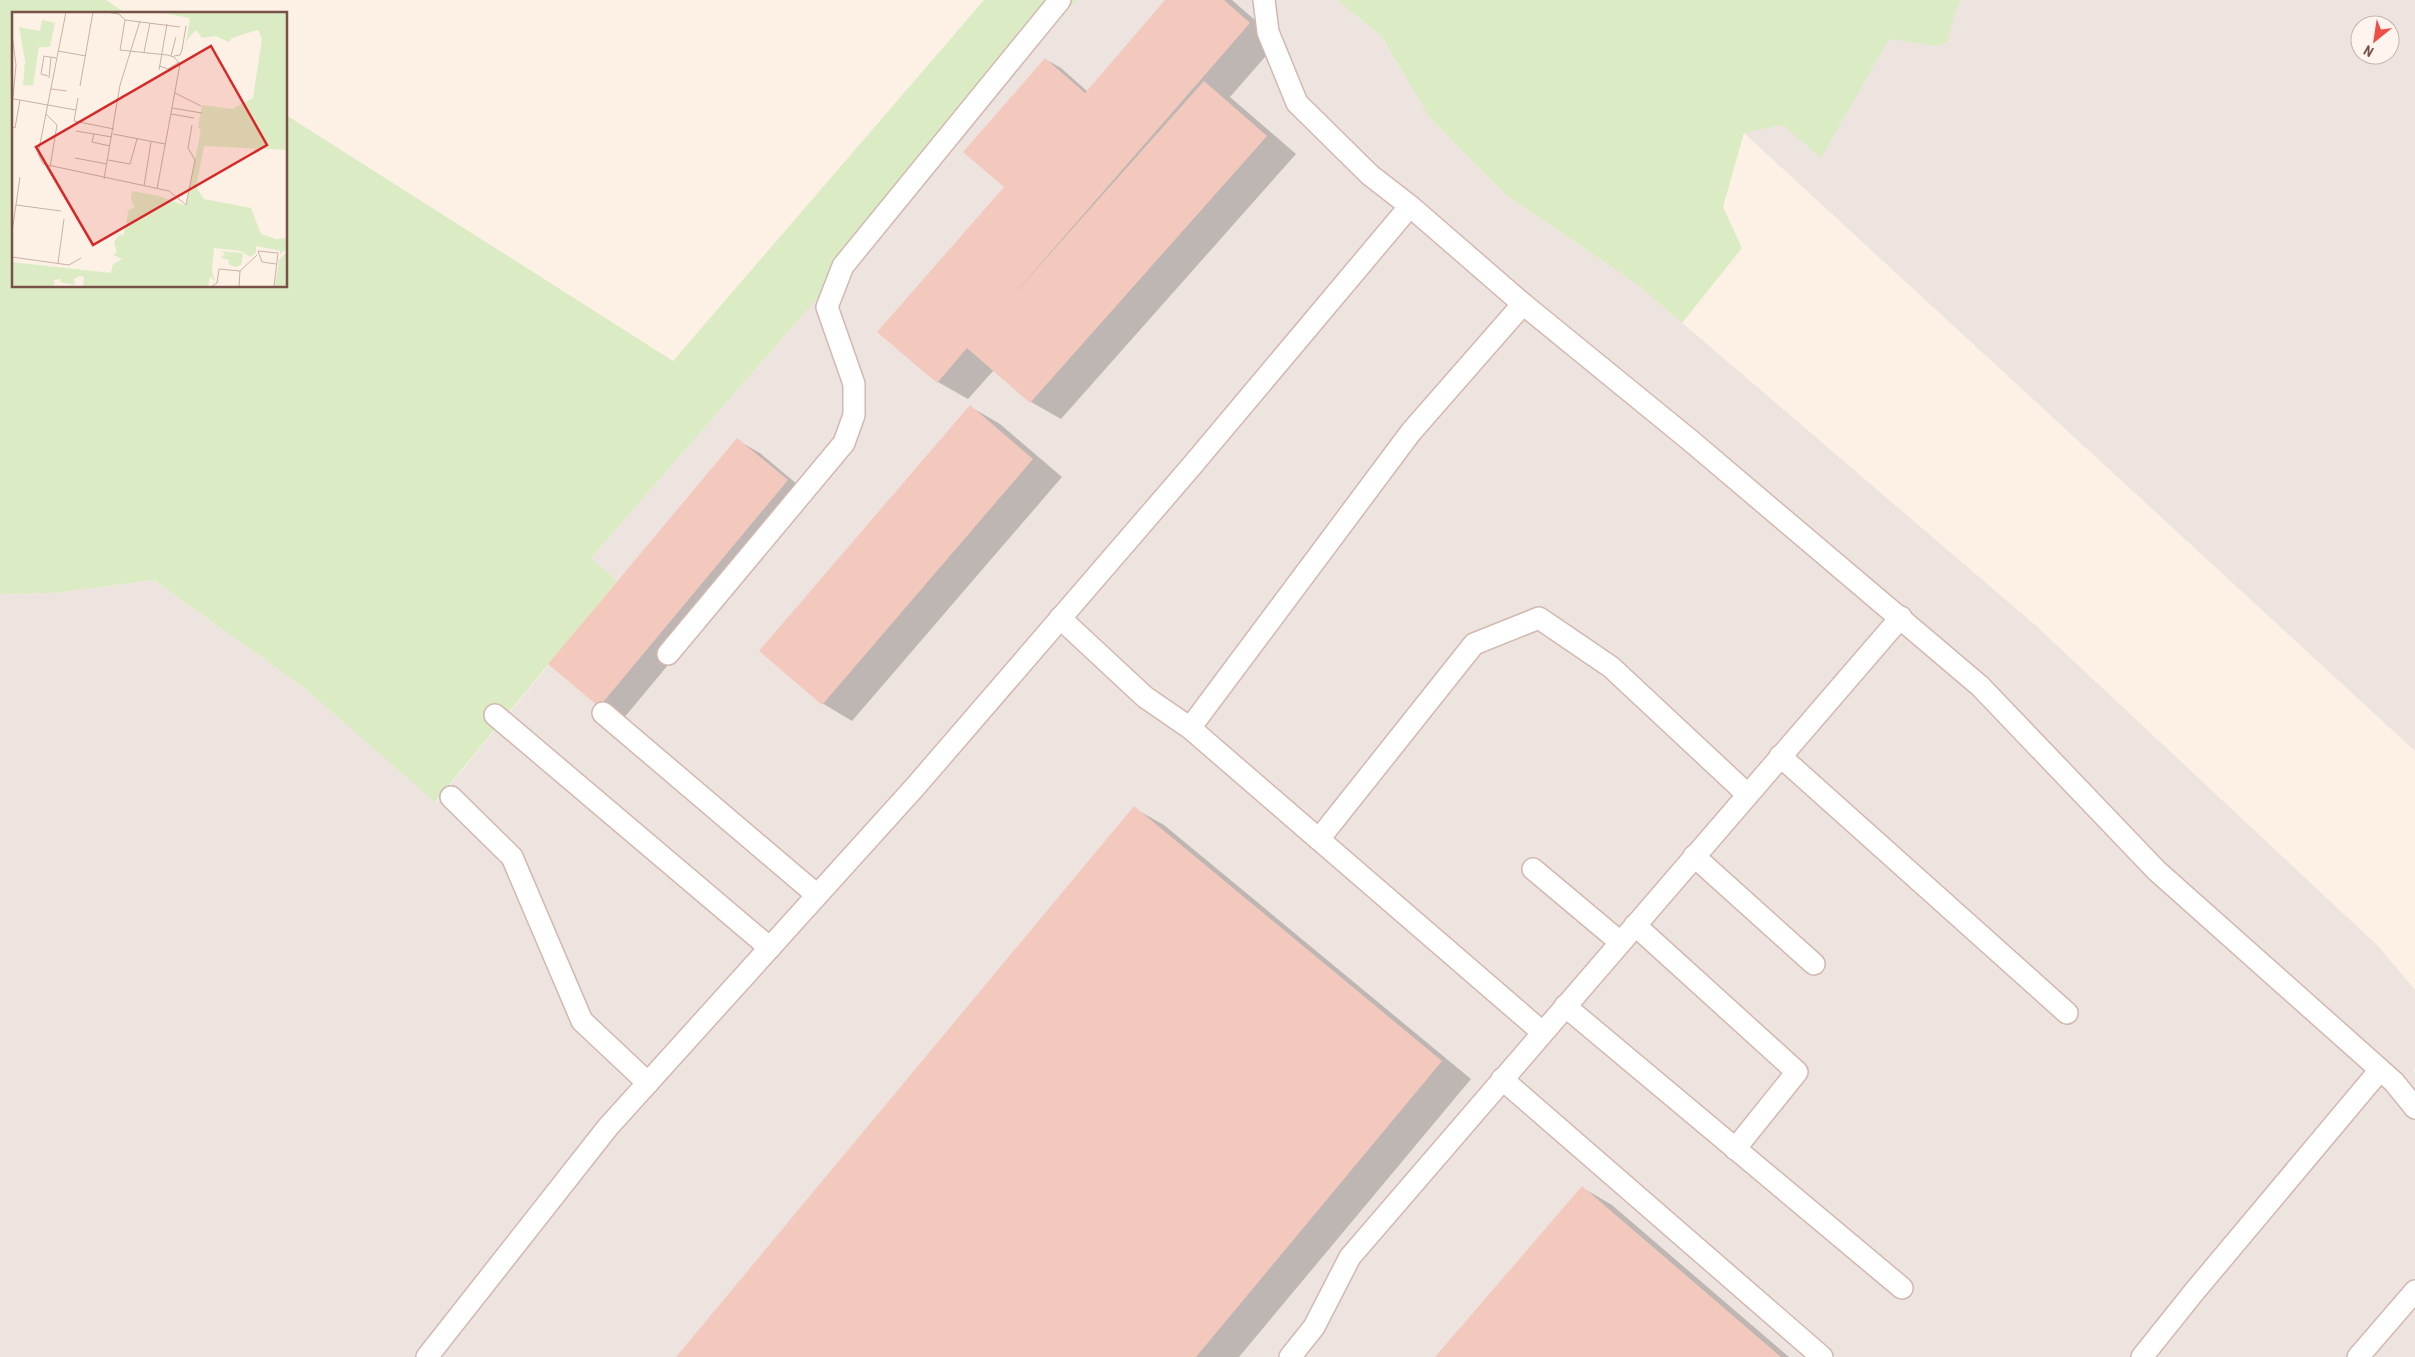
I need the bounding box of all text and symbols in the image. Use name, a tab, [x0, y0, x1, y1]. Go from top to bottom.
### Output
inset map	[12, 12, 288, 288]
north arrow	[2350, 15, 2400, 65]
text: N	[2361, 42, 2376, 60]

